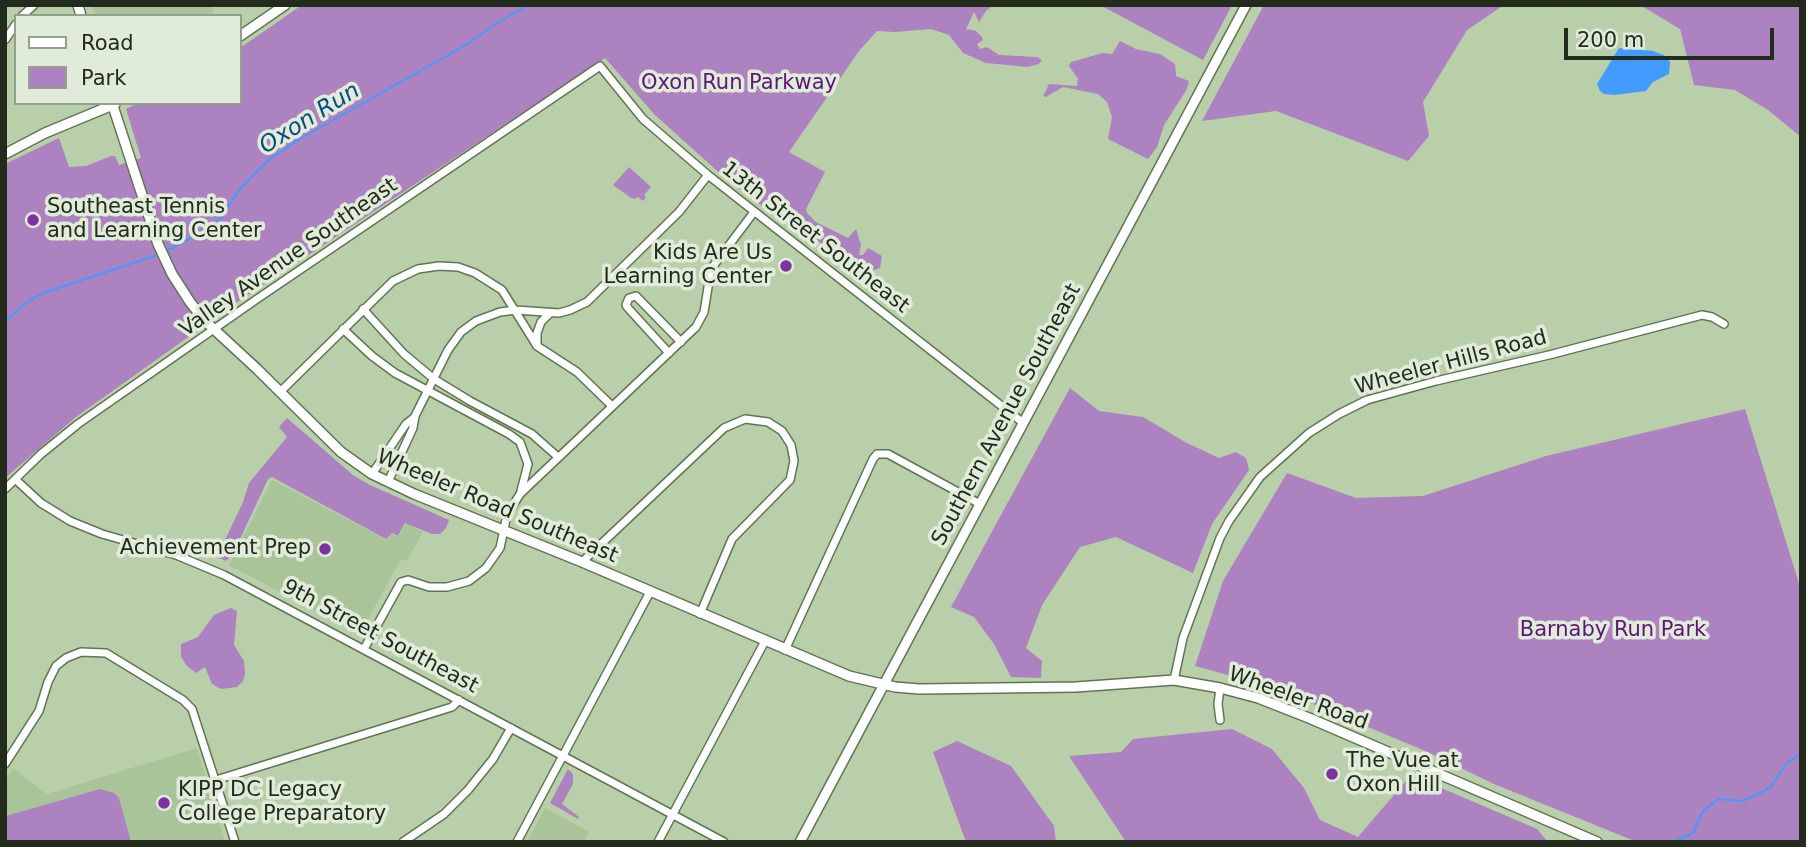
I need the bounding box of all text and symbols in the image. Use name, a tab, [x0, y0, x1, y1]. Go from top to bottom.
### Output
legend	[14, 14, 242, 105]
scale bar	[1568, 14, 1778, 58]
text: 200 m	[1577, 28, 1644, 52]
text: Road	[81, 31, 134, 55]
text: Park	[81, 66, 126, 90]
park label: Oxon Run Parkway	[641, 71, 837, 97]
water label: Oxon Run	[255, 77, 365, 161]
street label: 13th Street Southeast	[716, 157, 914, 319]
street label: Valley Avenue Southeast	[175, 173, 403, 343]
place label: Southeast Tennis and Learning Center	[47, 195, 262, 245]
marker: Southeast Tennis and Learning Center	[25, 212, 41, 228]
place label: Kids Are Us Learning Center	[603, 241, 772, 291]
marker: Kids Are Us Learning Center	[778, 258, 794, 274]
street label: Southern Avenue Southeast	[927, 280, 1087, 550]
street label: Wheeler Hills Road	[1352, 325, 1550, 401]
street label: Wheeler Road Southeast	[373, 445, 621, 569]
place label: Achievement Prep	[120, 536, 311, 562]
marker: Achievement Prep	[317, 541, 333, 557]
street label: 9th Street Southeast	[278, 575, 482, 699]
park label: Barnaby Run Park	[1520, 618, 1706, 644]
street label: Wheeler Road	[1225, 662, 1371, 736]
place label: The Vue at Oxon Hill	[1346, 749, 1459, 799]
marker: The Vue at Oxon Hill	[1324, 766, 1340, 782]
place label: KIPP DC Legacy College Preparatory	[178, 778, 386, 828]
marker: KIPP DC Legacy College Preparatory	[156, 795, 172, 811]

